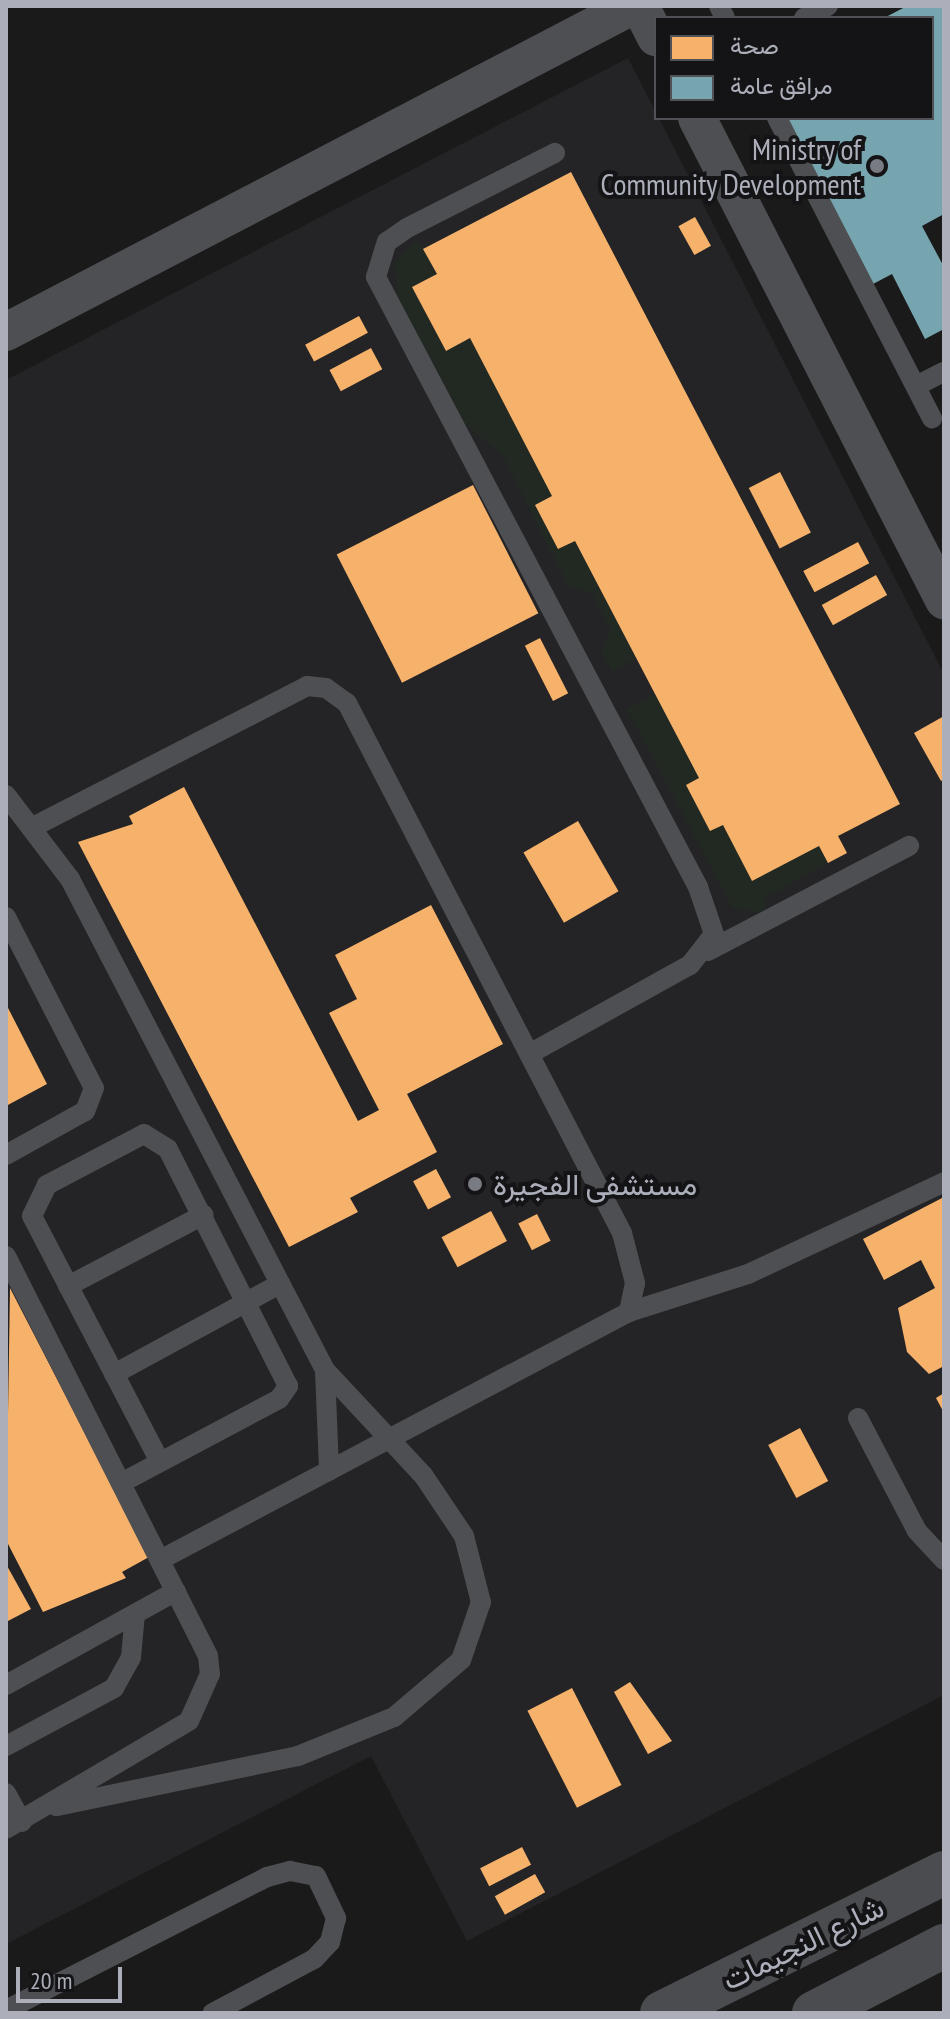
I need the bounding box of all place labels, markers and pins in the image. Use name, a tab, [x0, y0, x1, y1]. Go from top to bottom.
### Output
place label: Ministry of Community Development	[600, 131, 861, 202]
marker: Ministry of Community Development	[868, 157, 886, 175]
place label: مستشفى الفجيرة	[493, 1166, 697, 1202]
marker: مستشفى الفجيرة	[464, 1173, 486, 1195]

